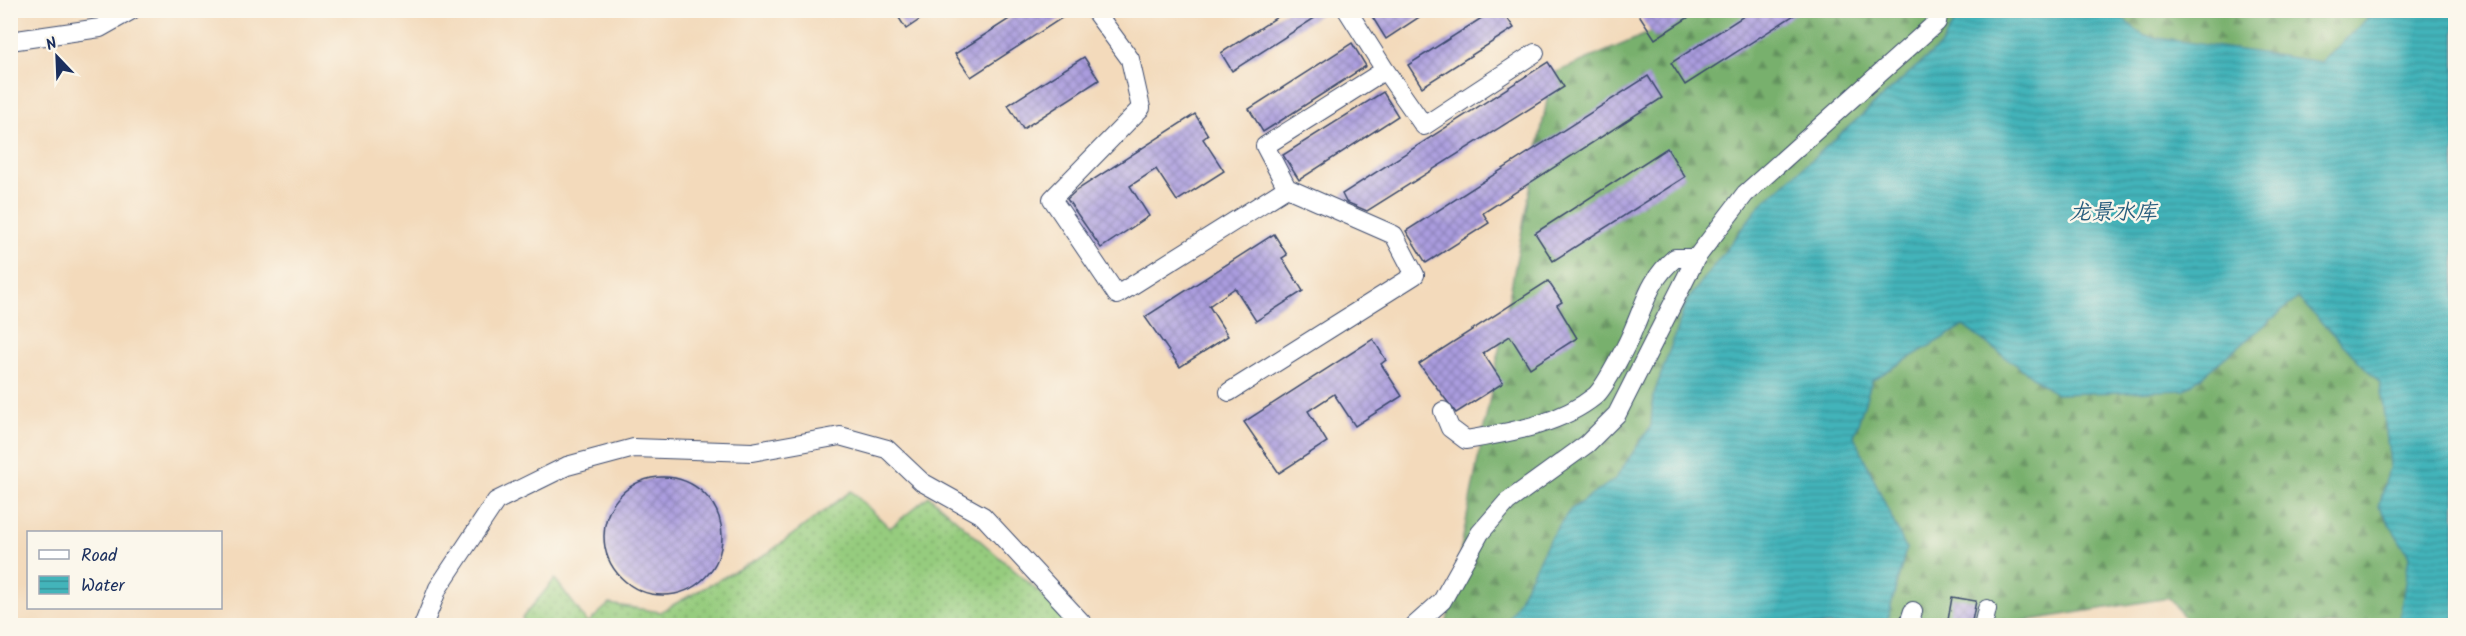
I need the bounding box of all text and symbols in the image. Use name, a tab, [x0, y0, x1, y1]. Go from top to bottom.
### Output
north arrow	[27, 27, 87, 87]
text: N	[42, 31, 61, 58]
water label: 龙景水库	[2069, 196, 2159, 231]
legend	[27, 531, 222, 609]
text: Road	[81, 542, 118, 571]
text: Water	[81, 572, 126, 601]

